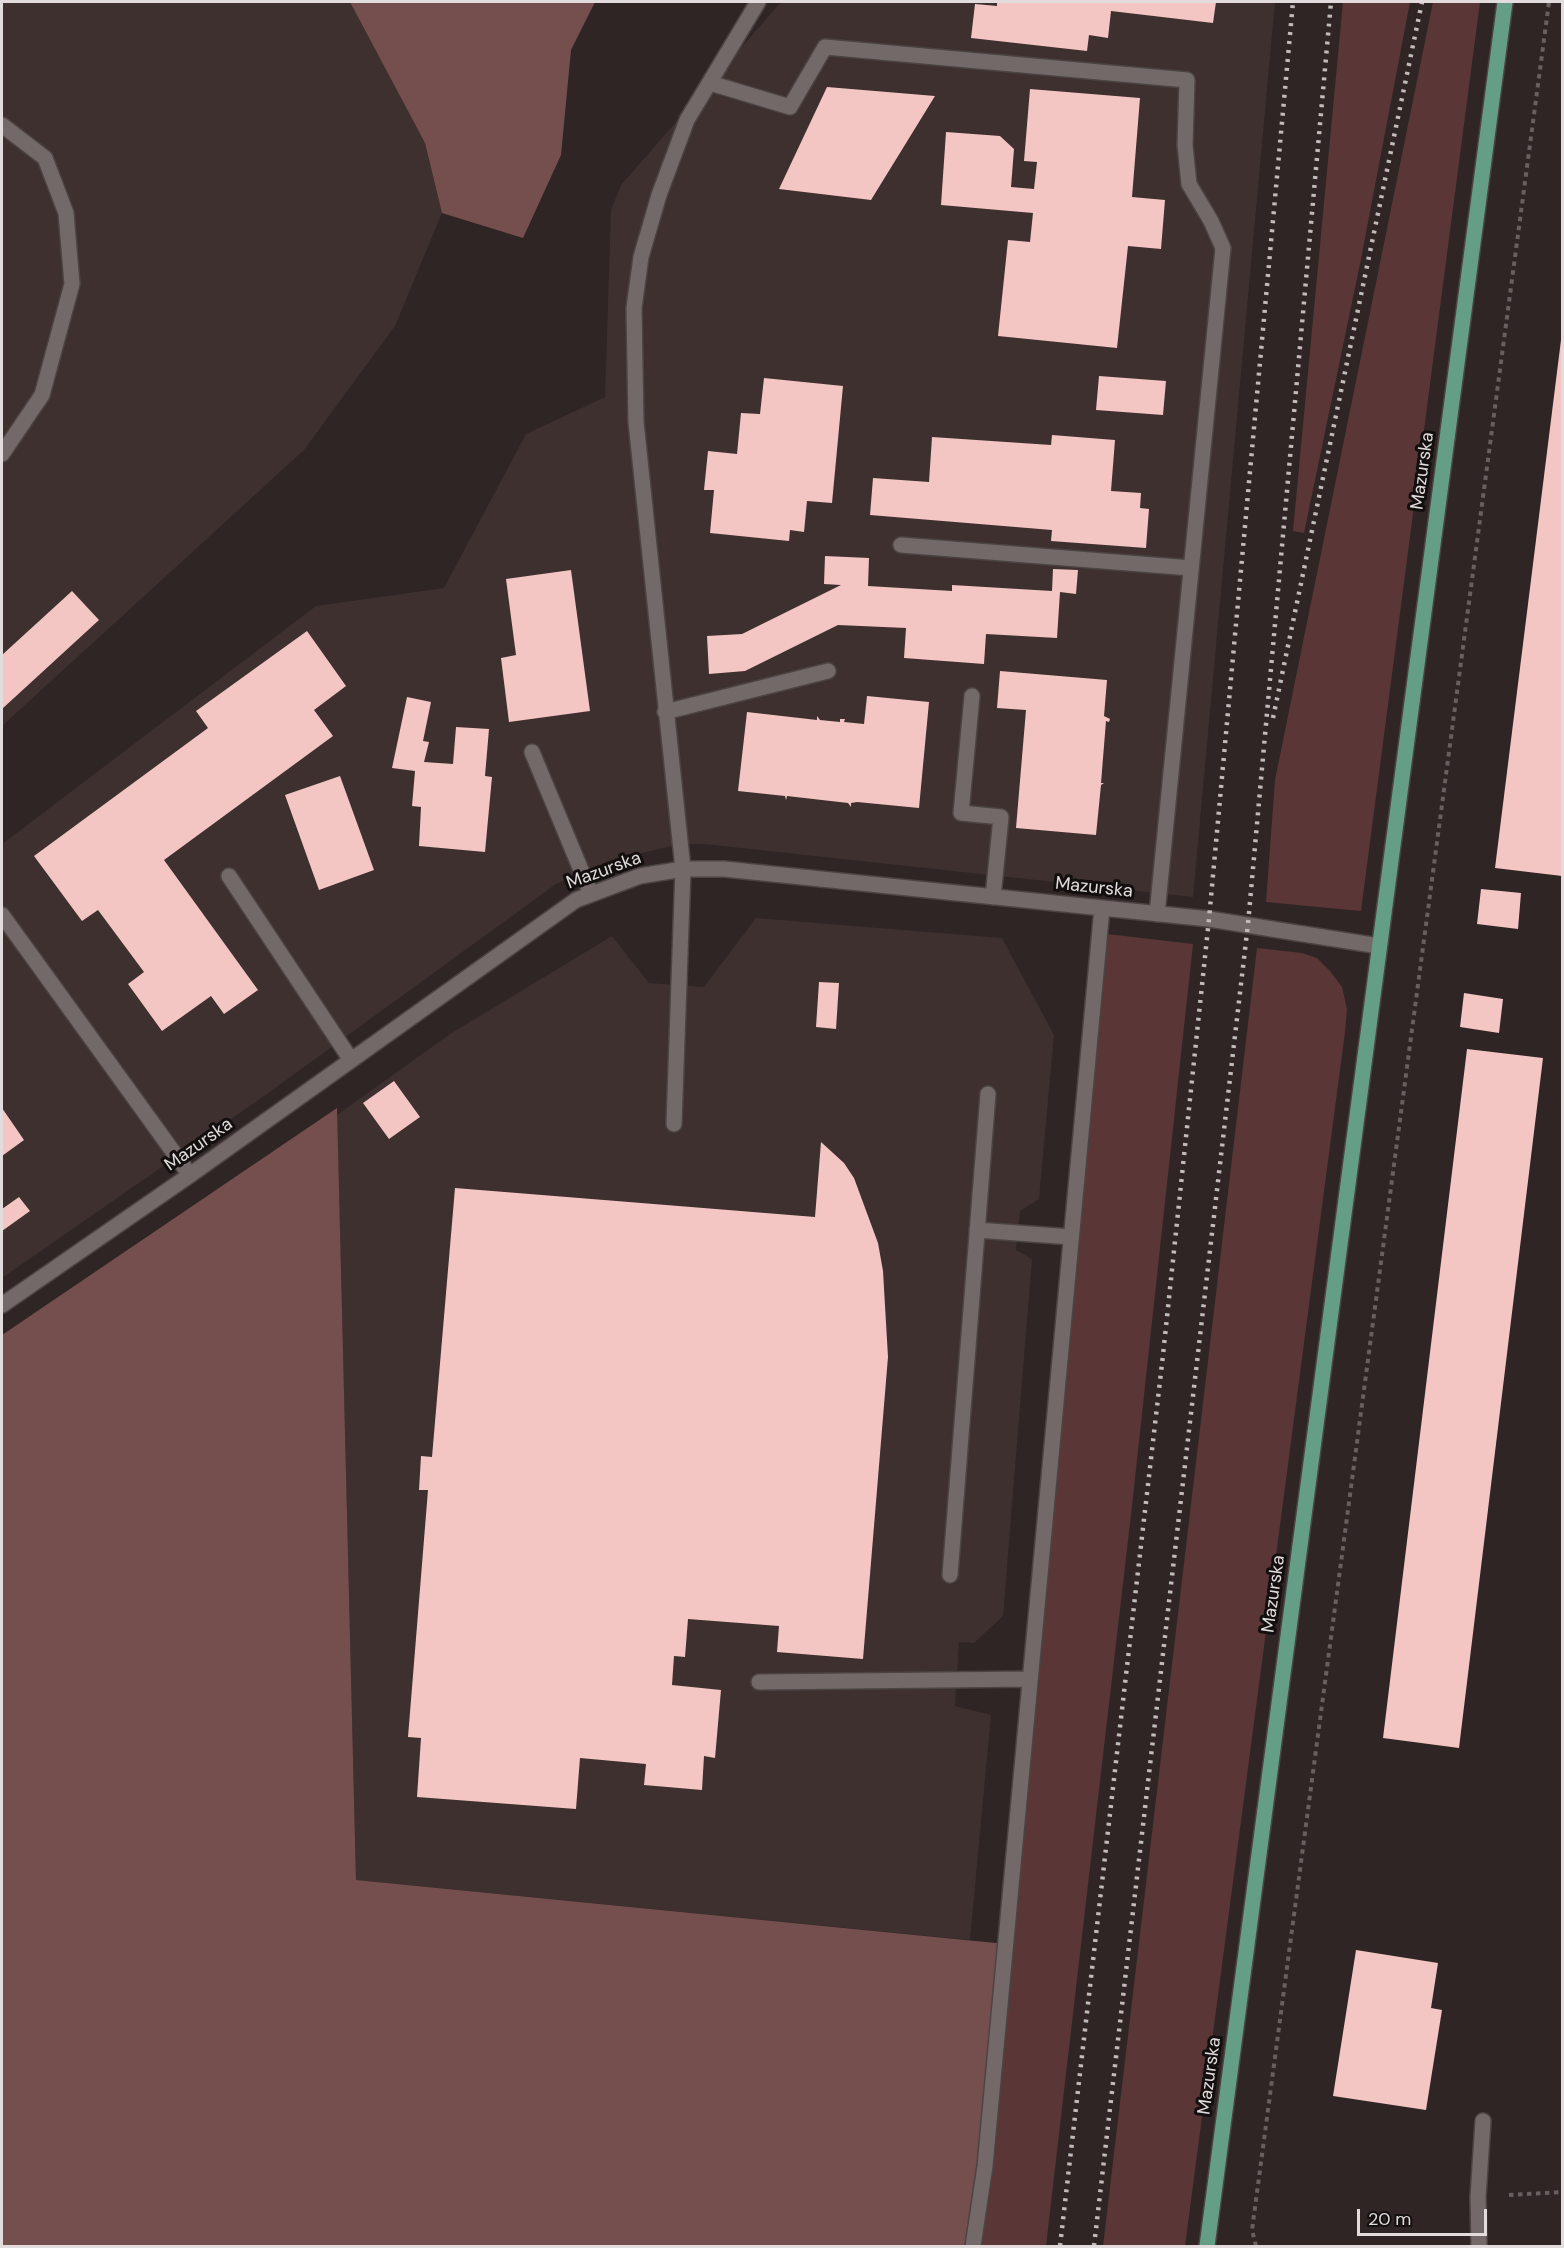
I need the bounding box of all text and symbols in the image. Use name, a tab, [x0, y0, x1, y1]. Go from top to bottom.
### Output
street label: Mazurska	[1407, 431, 1439, 511]
street label: Mazurska	[564, 848, 644, 894]
street label: Mazurska	[1054, 873, 1134, 903]
street label: Mazurska	[161, 1114, 237, 1176]
street label: Mazurska	[1258, 1554, 1290, 1634]
street label: Mazurska	[1194, 2036, 1226, 2116]
scale bar	[1360, 2197, 1490, 2235]
text: 20 m	[1368, 2207, 1411, 2231]

